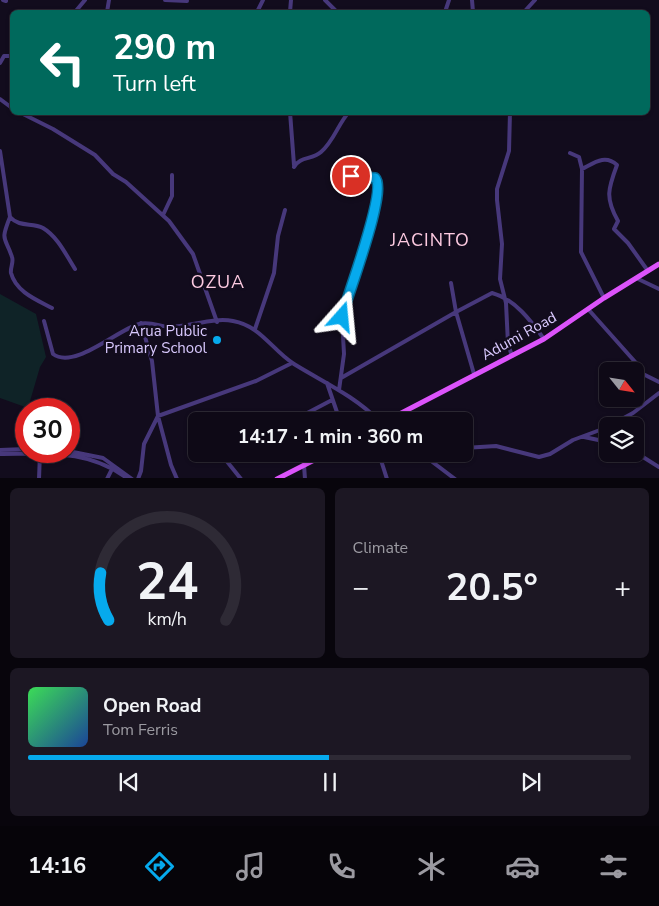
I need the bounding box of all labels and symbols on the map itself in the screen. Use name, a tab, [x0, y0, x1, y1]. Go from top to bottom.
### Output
pin	[330, 155, 372, 197]
district label: JACINTO	[389, 228, 470, 252]
district label: OZUA	[191, 270, 245, 294]
position arrow	[315, 290, 367, 342]
street label: Adumi Road	[478, 307, 560, 365]
place label: Arua Public Primary School	[105, 321, 208, 358]
marker: Arua Public Primary School	[211, 334, 223, 346]
north arrow	[599, 362, 644, 408]
speed limit sign: 30	[15, 398, 80, 463]

